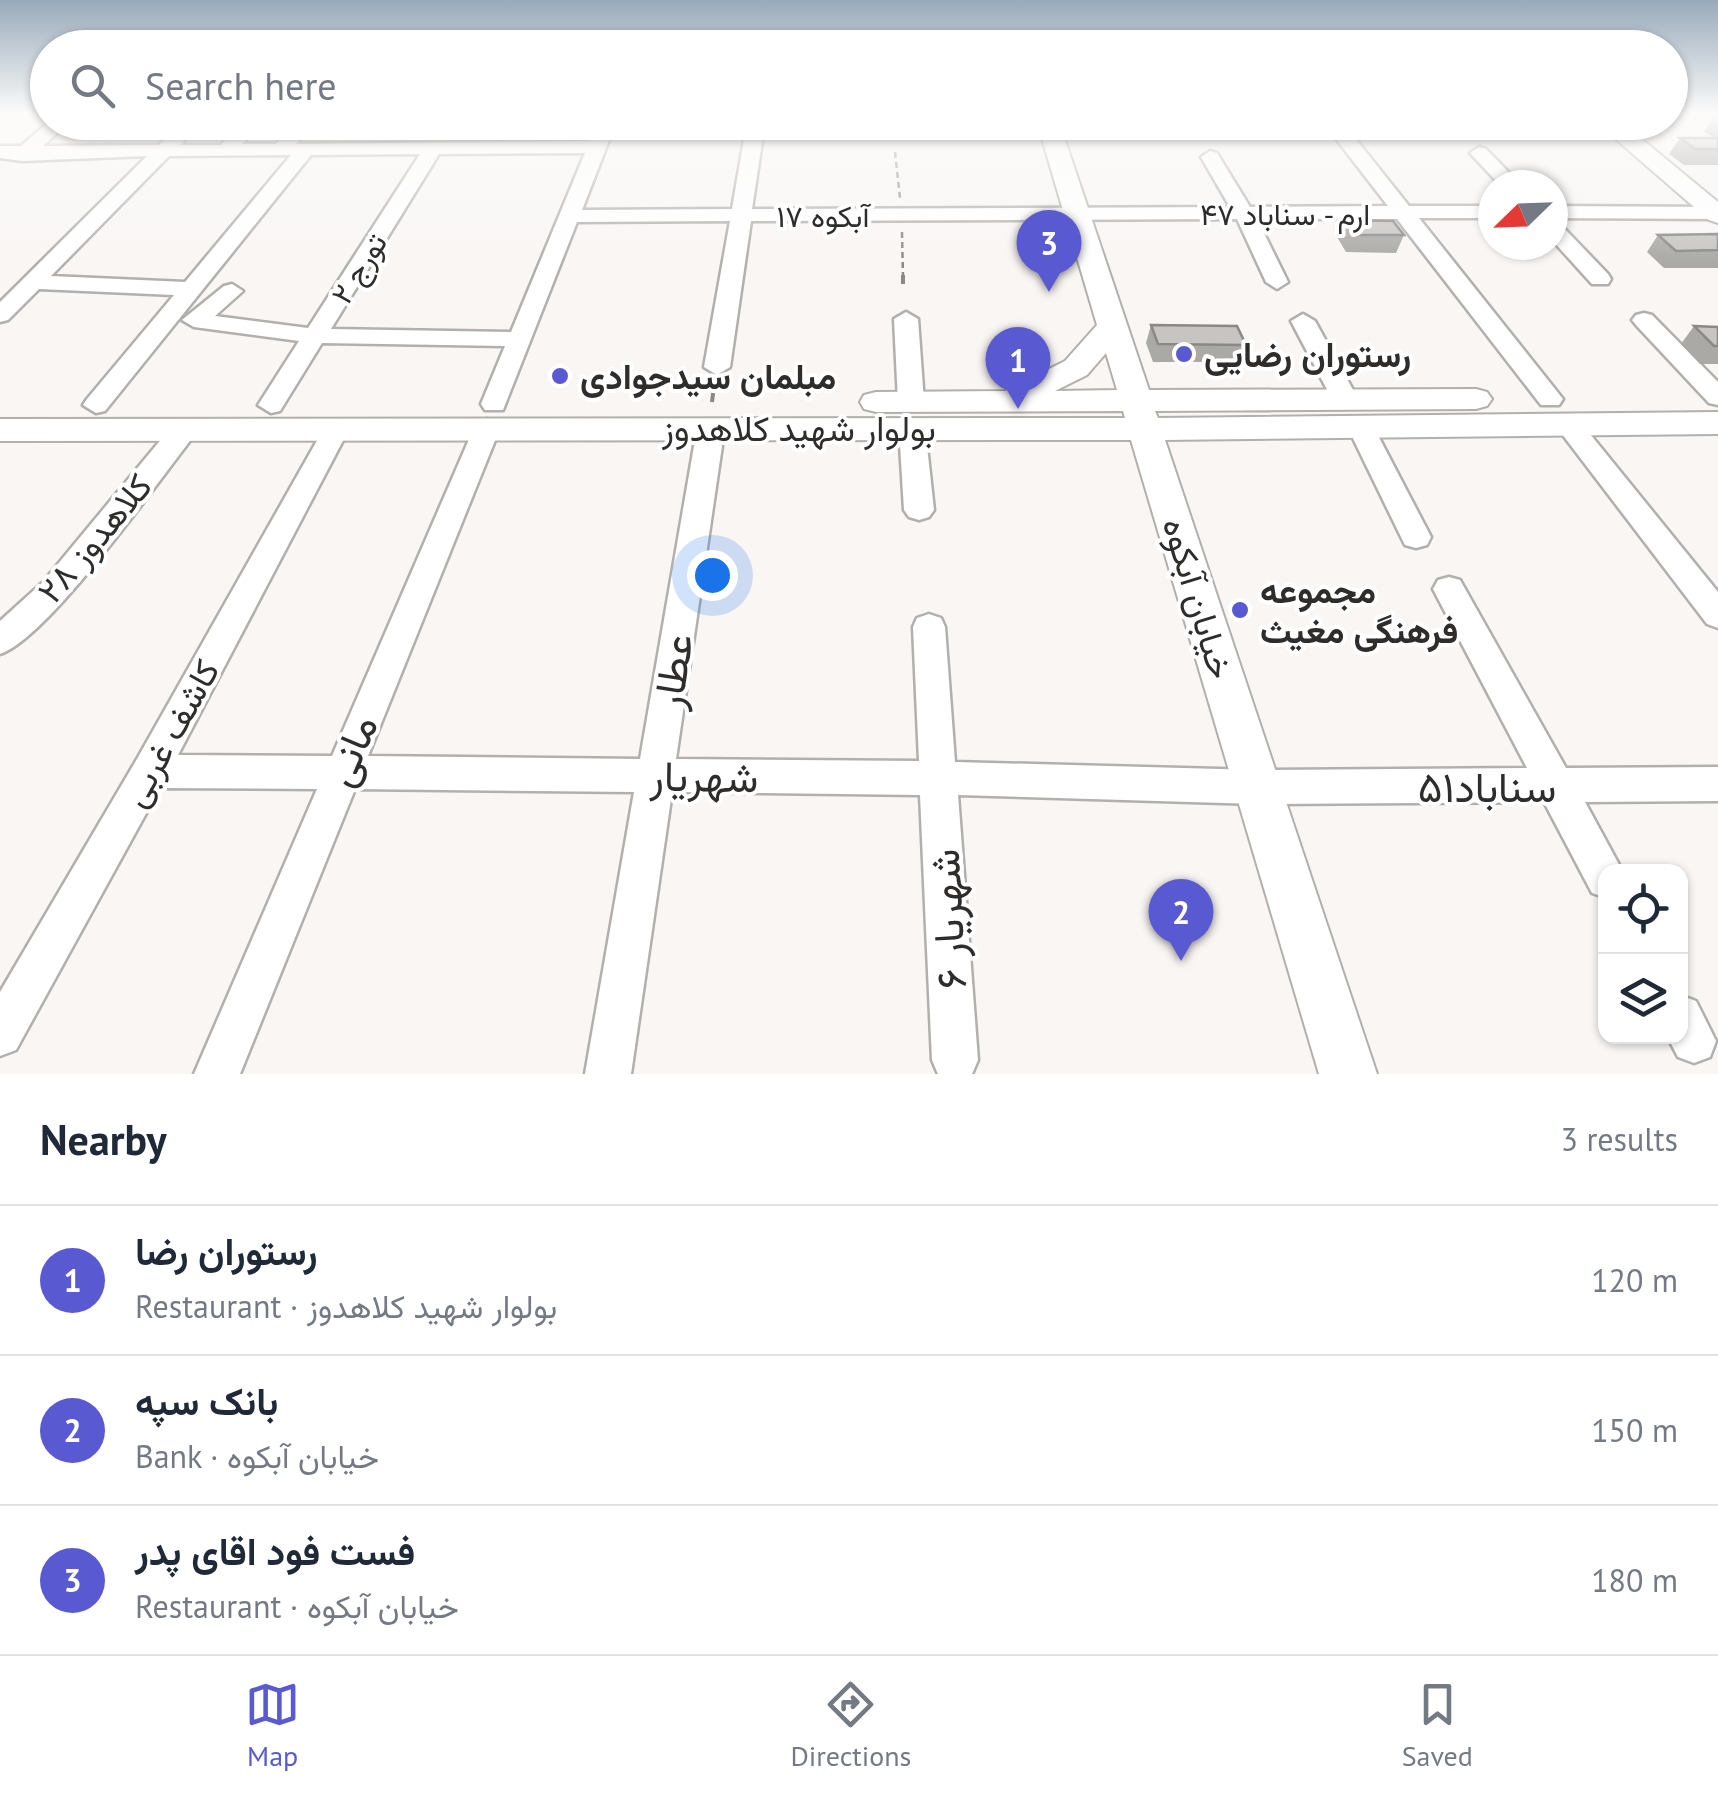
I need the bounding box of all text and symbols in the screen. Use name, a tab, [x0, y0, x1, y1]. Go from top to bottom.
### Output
search box	[30, 30, 1688, 140]
icon: search	[65, 58, 120, 113]
text: Search here	[145, 61, 337, 110]
north arrow	[1478, 170, 1568, 260]
street label: ارم - سناباد ۴۷	[1200, 194, 1370, 234]
street label: آبکوه ۱۷	[777, 196, 871, 235]
pin: 3	[1016, 210, 1082, 292]
street label: تورج ۲	[321, 225, 397, 312]
pin: 1	[986, 326, 1050, 409]
place label: رستوران رضایی	[1204, 331, 1411, 377]
marker: رستوران رضایی	[1173, 343, 1195, 365]
place label: مبلمان سیدجوادی	[580, 353, 836, 399]
marker: مبلمان سیدجوادی	[549, 365, 571, 387]
street label: بولوار شهید کلاهدوز	[661, 405, 936, 451]
street label: کلاهدوز ۲۸	[26, 464, 162, 612]
street label: خیابان آبکوه	[1153, 512, 1245, 684]
your location	[687, 550, 738, 601]
place label: مجموعه فرهنگی مغیث	[1260, 567, 1458, 653]
marker: مجموعه فرهنگی مغیث	[1229, 599, 1251, 621]
street label: عطار	[639, 629, 705, 714]
street label: کاشف غربی	[111, 651, 229, 815]
street label: مانی	[310, 706, 390, 794]
street label: شهریار	[648, 748, 759, 804]
street label: سناباد۵۱	[1418, 759, 1556, 814]
street label: شهریار ۶	[916, 847, 978, 991]
map controls	[1598, 864, 1688, 1044]
button: locate	[1598, 864, 1688, 954]
pin: 2	[1148, 878, 1214, 961]
button: layers	[1598, 954, 1688, 1044]
text: Nearby	[40, 1112, 167, 1167]
text: 3 results	[1560, 1118, 1678, 1160]
text: رستوران رضا	[135, 1226, 317, 1275]
text: 1	[63, 1259, 82, 1301]
text: 120 m	[1591, 1259, 1678, 1301]
text: Restaurant · بولوار شهید کلاهدوز	[135, 1285, 557, 1327]
text: بانک سپه	[135, 1376, 278, 1425]
text: 2	[63, 1409, 82, 1451]
text: 150 m	[1591, 1409, 1678, 1451]
text: Bank · خیابان آبکوه	[135, 1435, 379, 1477]
text: فست فود اقای پدر	[135, 1526, 415, 1575]
text: 3	[63, 1559, 82, 1601]
text: 180 m	[1591, 1559, 1678, 1601]
text: Restaurant · خیابان آبکوه	[135, 1585, 459, 1627]
tab: Map	[245, 1677, 300, 1774]
tab: Directions	[790, 1677, 911, 1774]
tab: Saved	[1402, 1677, 1473, 1774]

